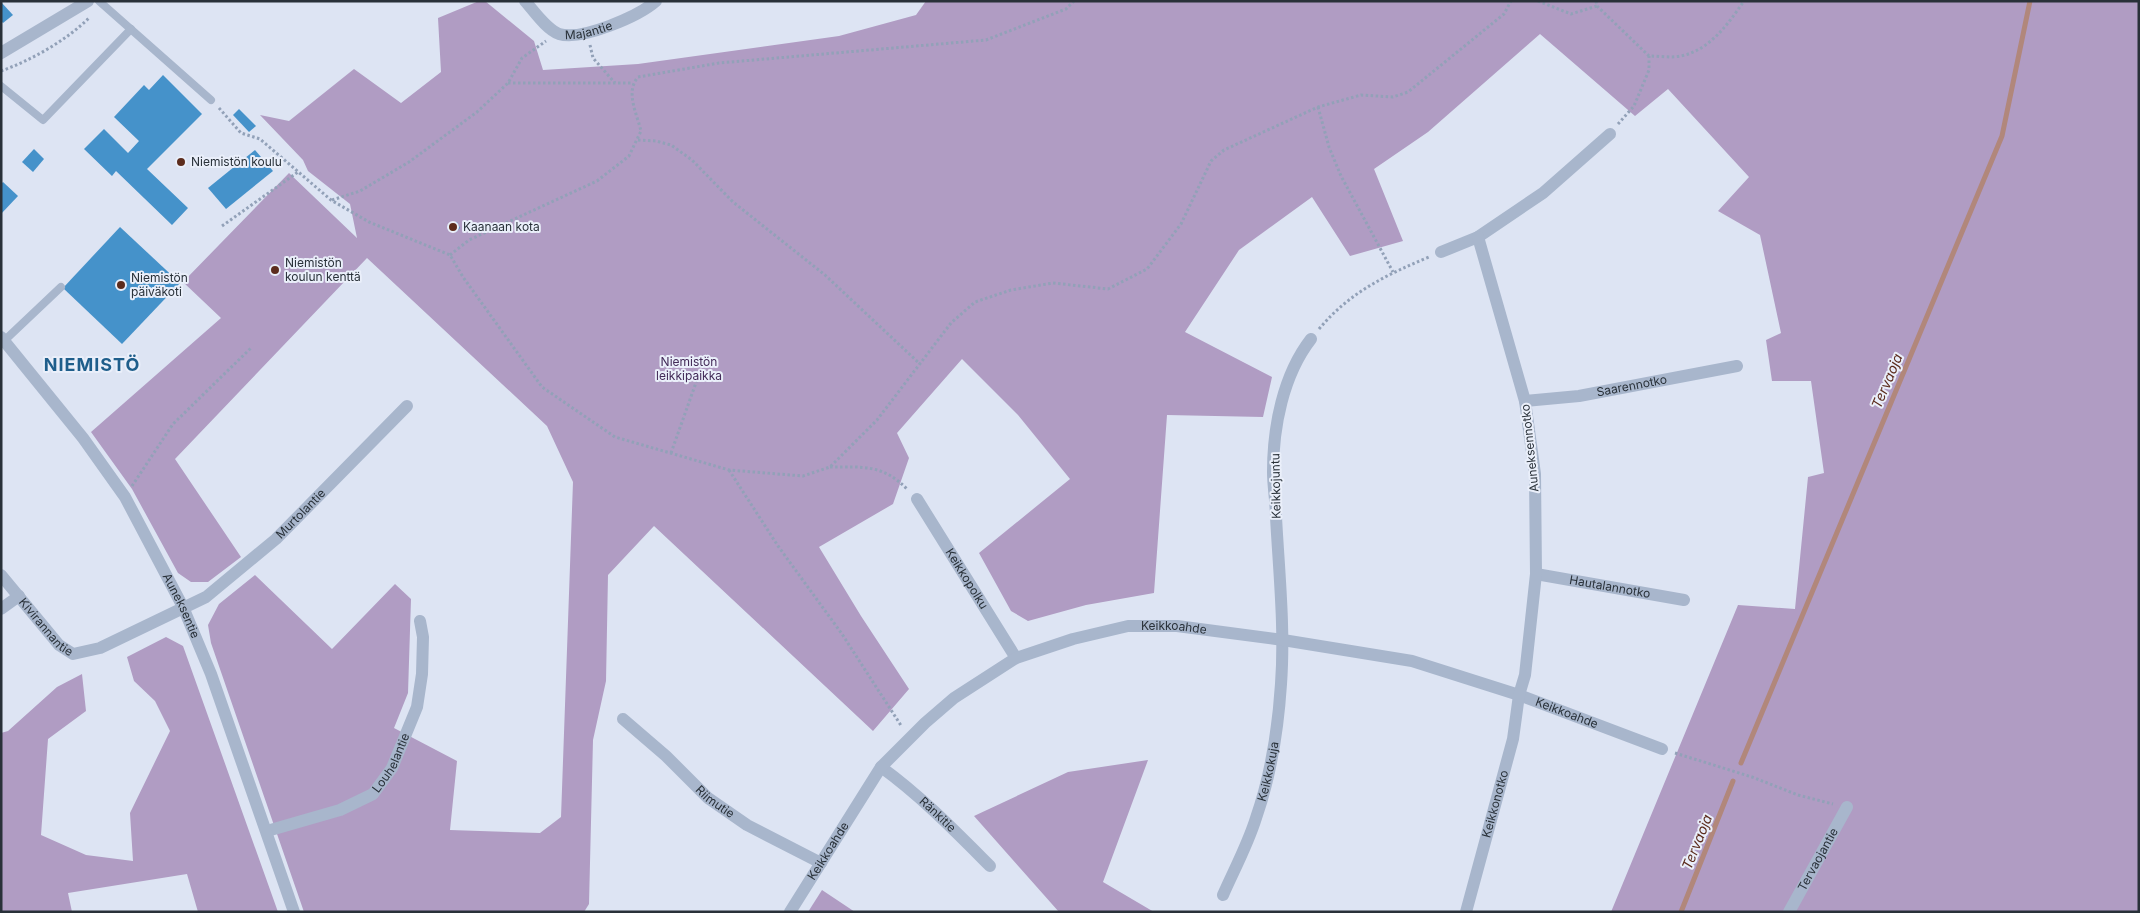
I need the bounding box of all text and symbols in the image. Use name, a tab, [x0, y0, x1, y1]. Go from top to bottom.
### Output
street label: Majantie	[565, 17, 614, 42]
place label: Niemistön koulu	[191, 154, 282, 169]
marker: Niemistön koulu	[175, 156, 187, 168]
place label: Kaanaan kota	[463, 219, 540, 234]
marker: Kaanaan kota	[447, 221, 459, 233]
place label: Niemistön koulun kenttä	[285, 255, 361, 284]
marker: Niemistön koulun kenttä	[269, 264, 281, 276]
place label: Niemistön päiväkoti	[131, 270, 188, 299]
marker: Niemistön päiväkoti	[115, 279, 127, 291]
water label: Tervaoja	[1867, 350, 1906, 411]
district label: NIEMISTÖ	[44, 354, 140, 375]
park label: Niemistön leikkipaikka	[656, 354, 722, 383]
street label: Saarennotko	[1595, 371, 1668, 400]
street label: Auneksennotko	[1517, 403, 1542, 493]
street label: Keikkojuntu	[1267, 453, 1284, 519]
street label: Murtolantie	[272, 485, 328, 542]
street label: Keikkopolku	[943, 545, 992, 612]
street label: Auneksentie	[160, 570, 203, 640]
street label: Hautalannotko	[1568, 572, 1652, 601]
street label: Kivirannantie	[16, 595, 76, 659]
street label: Keikkoahde	[1141, 618, 1208, 637]
street label: Keikkoahde	[1533, 694, 1600, 731]
street label: Louhelantie	[369, 731, 413, 795]
street label: Keikkokuja	[1254, 740, 1282, 803]
street label: Keikkonotko	[1479, 768, 1511, 839]
street label: Riimutie	[693, 782, 738, 821]
street label: Ränkitie	[916, 793, 959, 835]
water label: Tervaoja	[1678, 811, 1715, 872]
street label: Keikkoahde	[804, 819, 852, 883]
street label: Tervaojantie	[1794, 825, 1841, 893]

